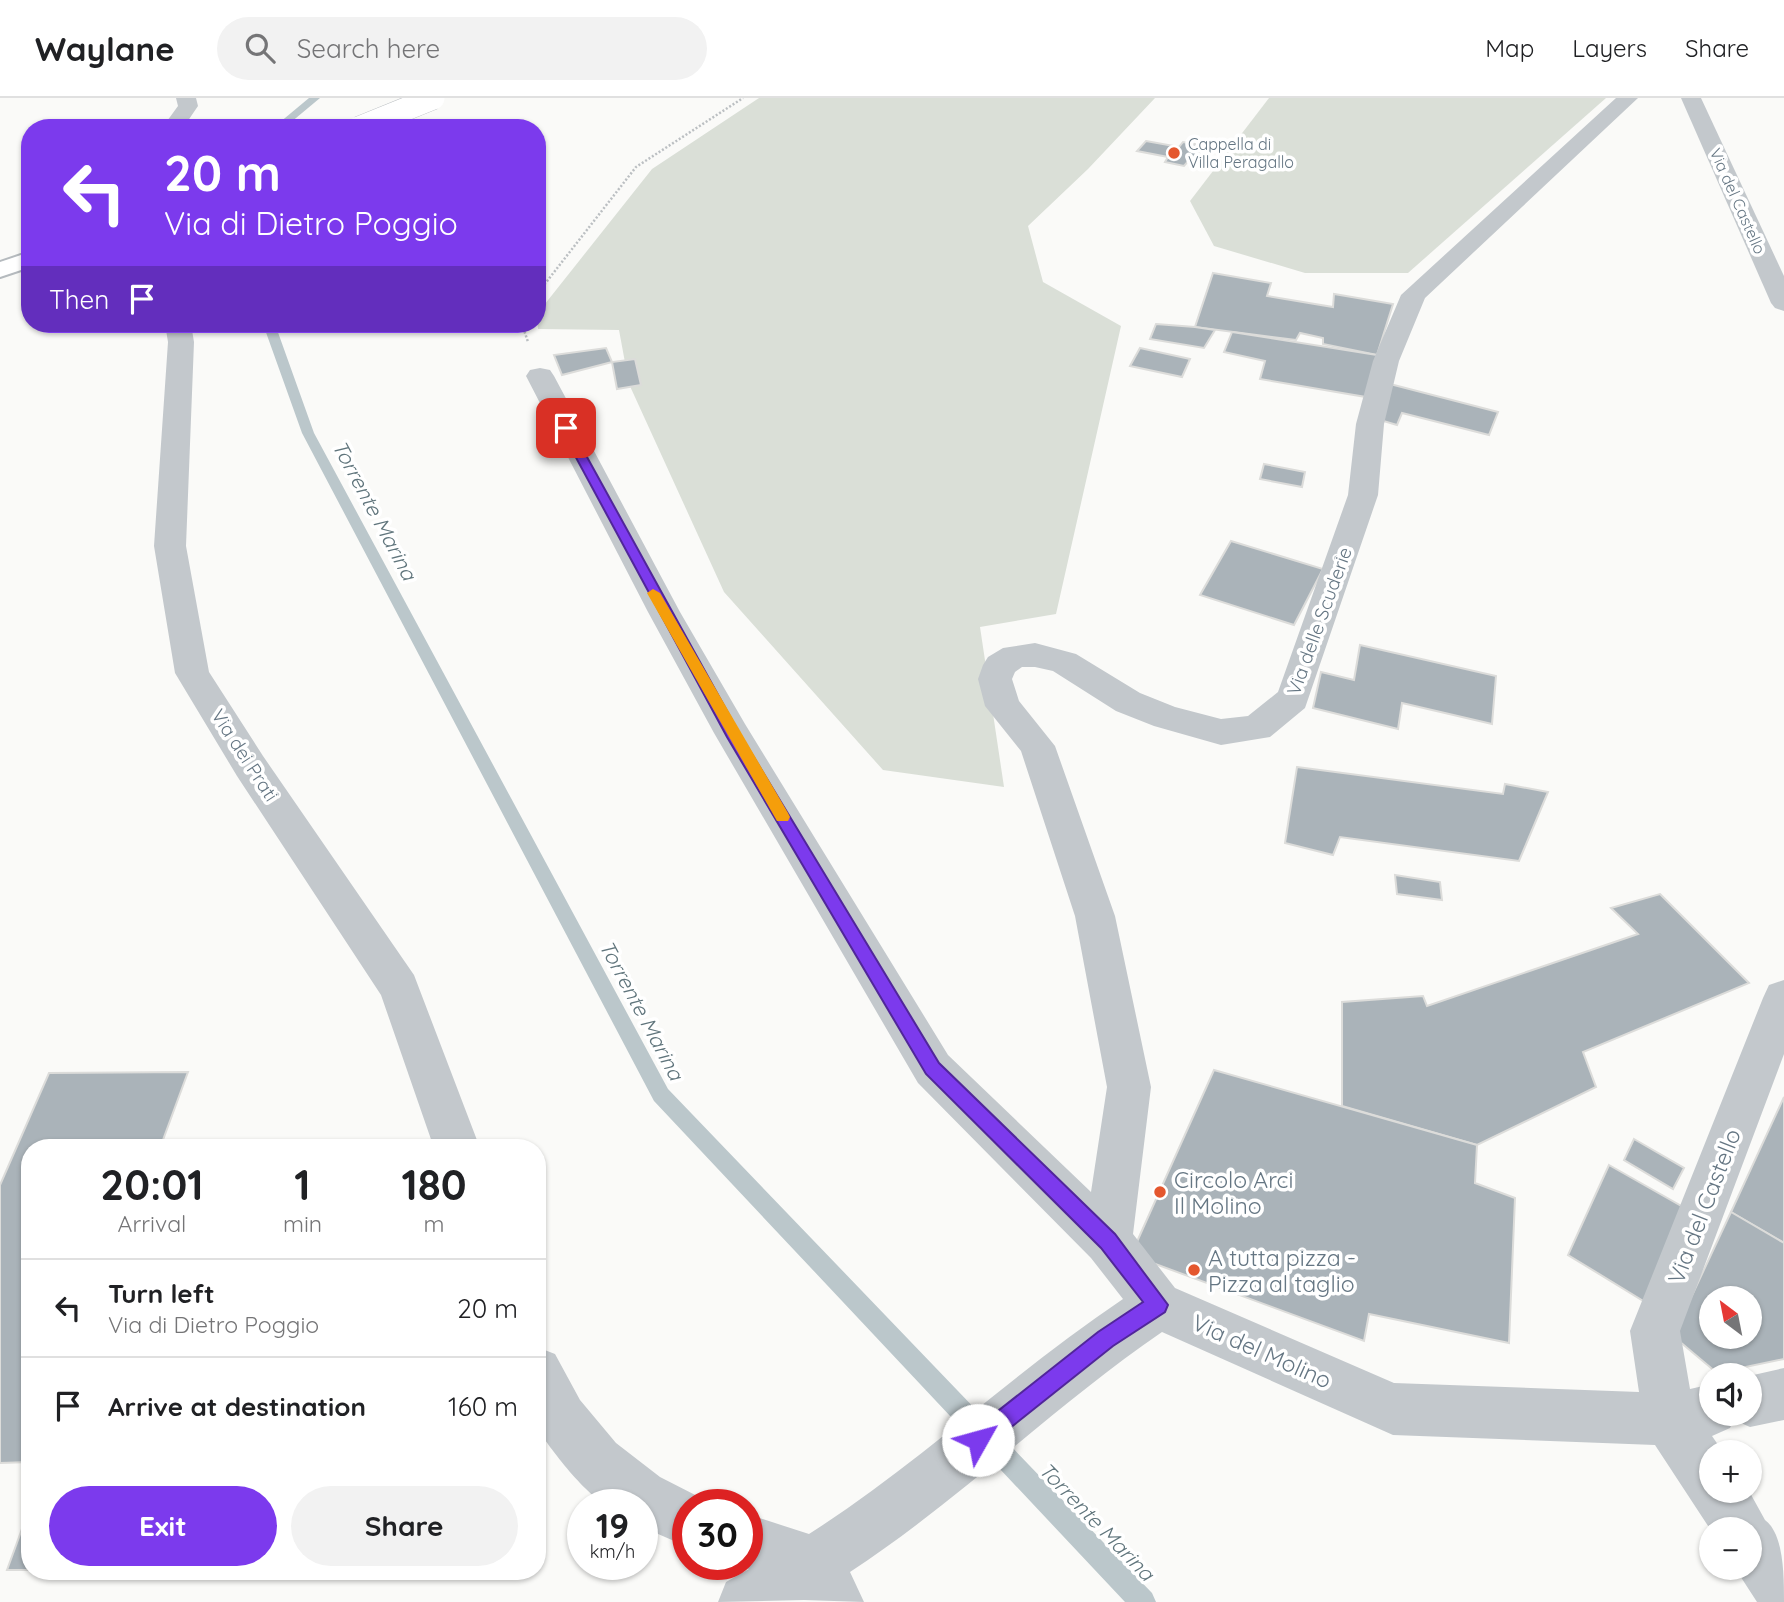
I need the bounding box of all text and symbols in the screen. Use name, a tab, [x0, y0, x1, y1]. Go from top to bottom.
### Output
search box	[217, 17, 707, 80]
text: Waylane	[35, 28, 175, 69]
icon: search	[241, 29, 279, 67]
text: Search here	[297, 32, 440, 65]
text: Map	[1485, 33, 1534, 63]
text: Layers	[1572, 33, 1647, 63]
text: Share	[1685, 33, 1749, 63]
place label: Cappella di Villa Peragallo	[1188, 134, 1294, 172]
text: 20 m	[164, 142, 281, 203]
marker: Cappella di Villa Peragallo	[1166, 145, 1182, 161]
street label: Via del Castello	[1706, 145, 1770, 257]
icon: left	[49, 147, 140, 238]
text: Via di Dietro Poggio	[164, 203, 458, 243]
icon: arrive	[123, 280, 161, 318]
text: Then	[49, 283, 109, 316]
pin	[536, 398, 596, 458]
icon: arrive	[547, 409, 585, 447]
water label: Torrente Marina	[327, 436, 423, 586]
street label: Via delle Scuderie	[1281, 544, 1357, 698]
street label: Via dei Prati	[206, 704, 284, 806]
water label: Torrente Marina	[594, 936, 690, 1086]
street label: Via del Castello	[1661, 1124, 1747, 1288]
text: 20:01	[100, 1158, 204, 1211]
text: 1	[294, 1158, 311, 1211]
text: 180	[401, 1158, 467, 1211]
place label: Circolo Arci Il Molino	[1174, 1165, 1293, 1220]
marker: Circolo Arci Il Molino	[1152, 1184, 1168, 1200]
text: Arrival	[118, 1209, 186, 1238]
text: min	[283, 1209, 322, 1238]
text: m	[424, 1209, 445, 1238]
place label: A tutta pizza - Pizza al taglio	[1208, 1243, 1356, 1298]
marker: A tutta pizza - Pizza al taglio	[1186, 1262, 1202, 1278]
text: Turn left	[108, 1277, 215, 1310]
north arrow	[1699, 1286, 1762, 1349]
map controls	[1699, 1286, 1762, 1580]
icon: left	[49, 1289, 87, 1327]
text: 20 m	[457, 1292, 518, 1325]
street label: Via del Molino	[1188, 1307, 1336, 1395]
text: Via di Dietro Poggio	[108, 1310, 319, 1339]
button: sound	[1699, 1363, 1762, 1426]
icon: arrive	[49, 1387, 87, 1425]
text: Arrive at destination	[108, 1390, 366, 1423]
text: 160 m	[448, 1390, 518, 1423]
position arrow	[941, 1403, 1015, 1477]
button: +	[1699, 1440, 1762, 1503]
water label: Torrente Marina	[1034, 1456, 1161, 1587]
button: Exit	[49, 1486, 277, 1566]
button: Share	[291, 1486, 518, 1566]
speed limit sign: 30	[672, 1489, 763, 1580]
text: 19	[596, 1503, 629, 1547]
button: −	[1699, 1517, 1762, 1580]
text: km/h	[590, 1540, 635, 1563]

